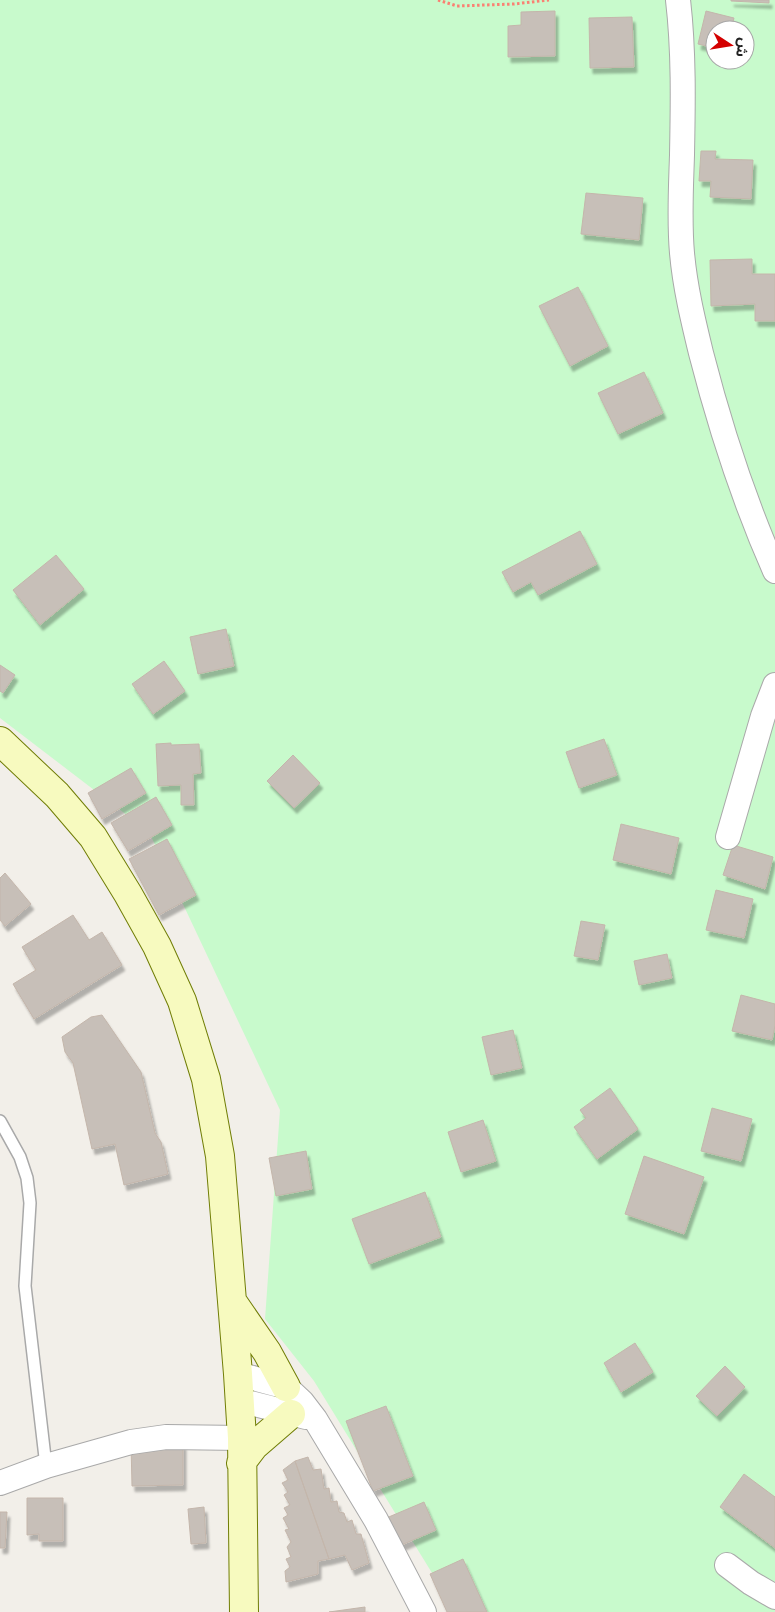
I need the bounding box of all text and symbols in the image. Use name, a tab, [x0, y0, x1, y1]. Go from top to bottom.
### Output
north arrow	[705, 20, 755, 70]
text: ش	[731, 36, 754, 59]

